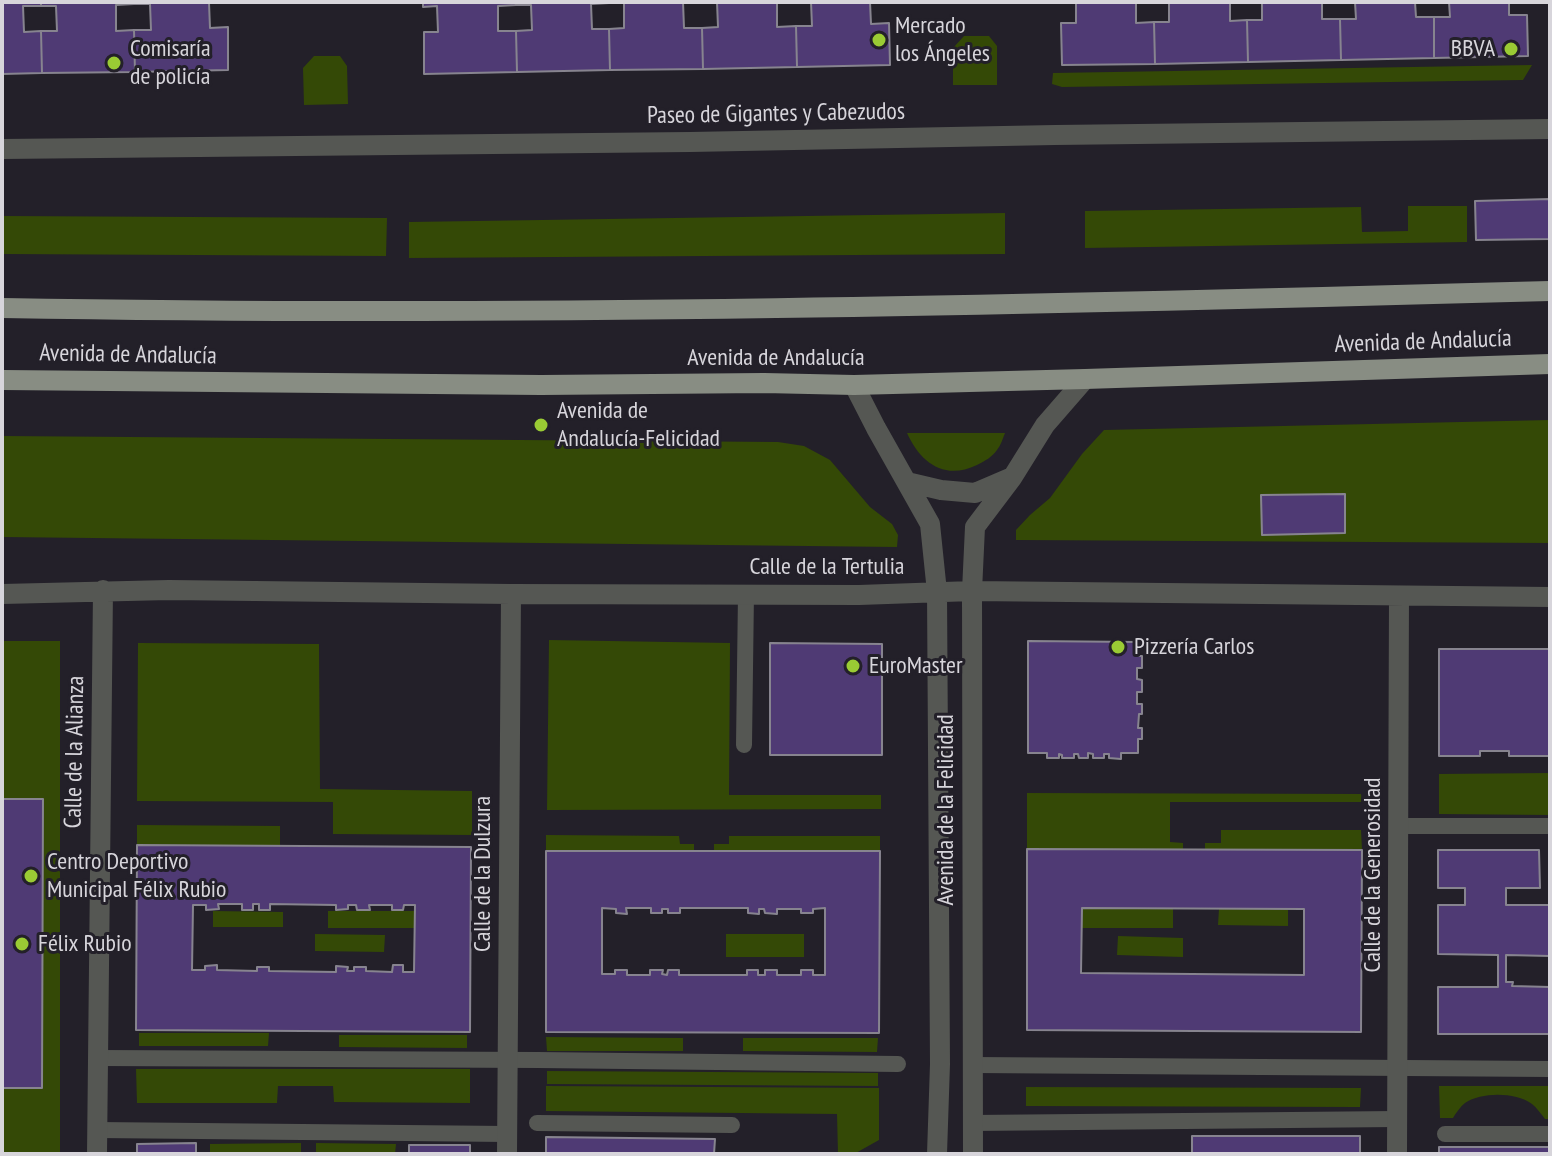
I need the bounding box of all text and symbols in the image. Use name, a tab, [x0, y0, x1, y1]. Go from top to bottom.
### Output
place label: Mercado los Ángeles	[895, 12, 990, 68]
marker: Mercado los Ángeles	[870, 31, 888, 49]
place label: Comisaría de policía	[130, 35, 211, 91]
place label: BBVA	[1451, 35, 1495, 63]
marker: BBVA	[1502, 40, 1520, 58]
marker: Comisaría de policía	[105, 54, 123, 72]
street label: Paseo de Gigantes y Cabezudos	[647, 97, 905, 131]
street label: Avenida de Andalucía	[1334, 325, 1512, 359]
street label: Avenida de Andalucía	[39, 339, 217, 371]
street label: Avenida de Andalucía	[687, 344, 865, 372]
place label: Avenida de Andalucía-Felicidad	[557, 397, 720, 453]
marker: Avenida de Andalucía-Felicidad	[532, 416, 550, 434]
street label: Calle de la Tertulia	[750, 553, 904, 581]
place label: Pizzería Carlos	[1134, 633, 1254, 661]
marker: Pizzería Carlos	[1109, 638, 1127, 656]
place label: EuroMaster	[869, 652, 963, 680]
marker: EuroMaster	[844, 657, 862, 675]
street label: Calle de la Alianza	[59, 675, 91, 829]
street label: Avenida de la Felicidad	[932, 714, 960, 906]
street label: Calle de la Generosidad	[1359, 778, 1387, 972]
street label: Calle de la Dulzura	[469, 796, 497, 952]
place label: Centro Deportivo Municipal Félix Rubio	[47, 848, 226, 904]
marker: Centro Deportivo Municipal Félix Rubio	[22, 867, 40, 885]
place label: Félix Rubio	[38, 930, 132, 958]
marker: Félix Rubio	[13, 935, 31, 953]

